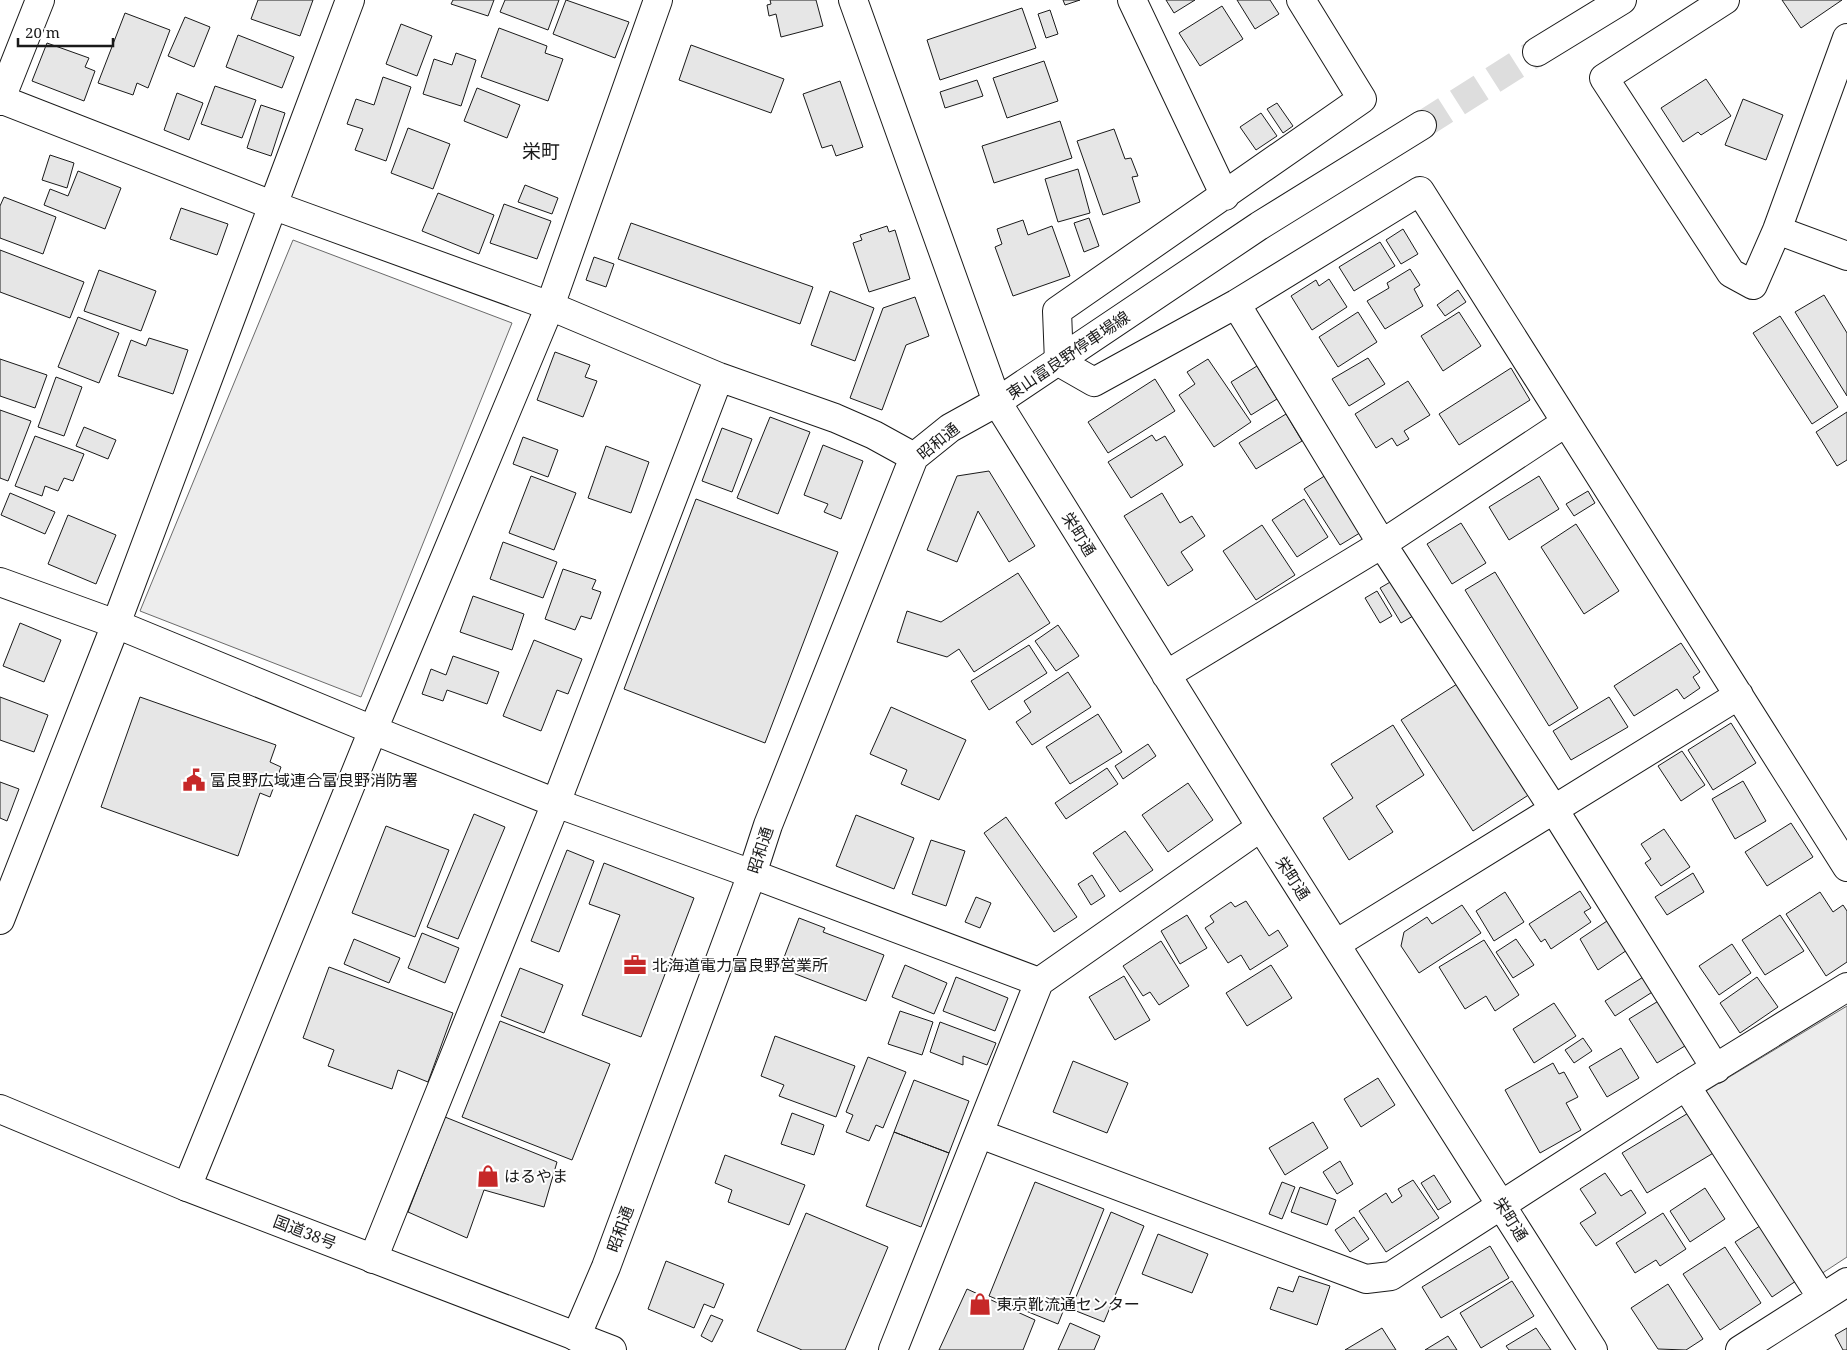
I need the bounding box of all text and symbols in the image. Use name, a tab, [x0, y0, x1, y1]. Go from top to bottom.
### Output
scale bar	[18, 15, 112, 47]
text: 20 m	[25, 22, 60, 42]
district label: 栄町	[522, 138, 560, 164]
street label: 東山富良野停車場線	[1002, 306, 1134, 404]
street label: 昭和通	[912, 417, 964, 465]
street label: 栄町通	[1057, 508, 1101, 560]
public building icon: 富良野広域連合富良野消防署	[181, 767, 207, 793]
place label: 富良野広域連合富良野消防署	[210, 769, 418, 791]
street label: 昭和通	[742, 824, 778, 876]
street label: 栄町通	[1271, 852, 1315, 904]
office icon: 北海道電力富良野営業所	[622, 952, 648, 978]
place label: 北海道電力富良野営業所	[652, 954, 828, 976]
shop icon: はるやま	[475, 1163, 501, 1189]
place label: はるやま	[504, 1165, 568, 1187]
street label: 栄町通	[1489, 1193, 1533, 1245]
street label: 昭和通	[601, 1203, 639, 1255]
street label: 国道38号	[270, 1210, 340, 1254]
shop icon: 東京靴流通センター	[967, 1291, 993, 1317]
place label: 東京靴流通センター	[996, 1293, 1140, 1315]

